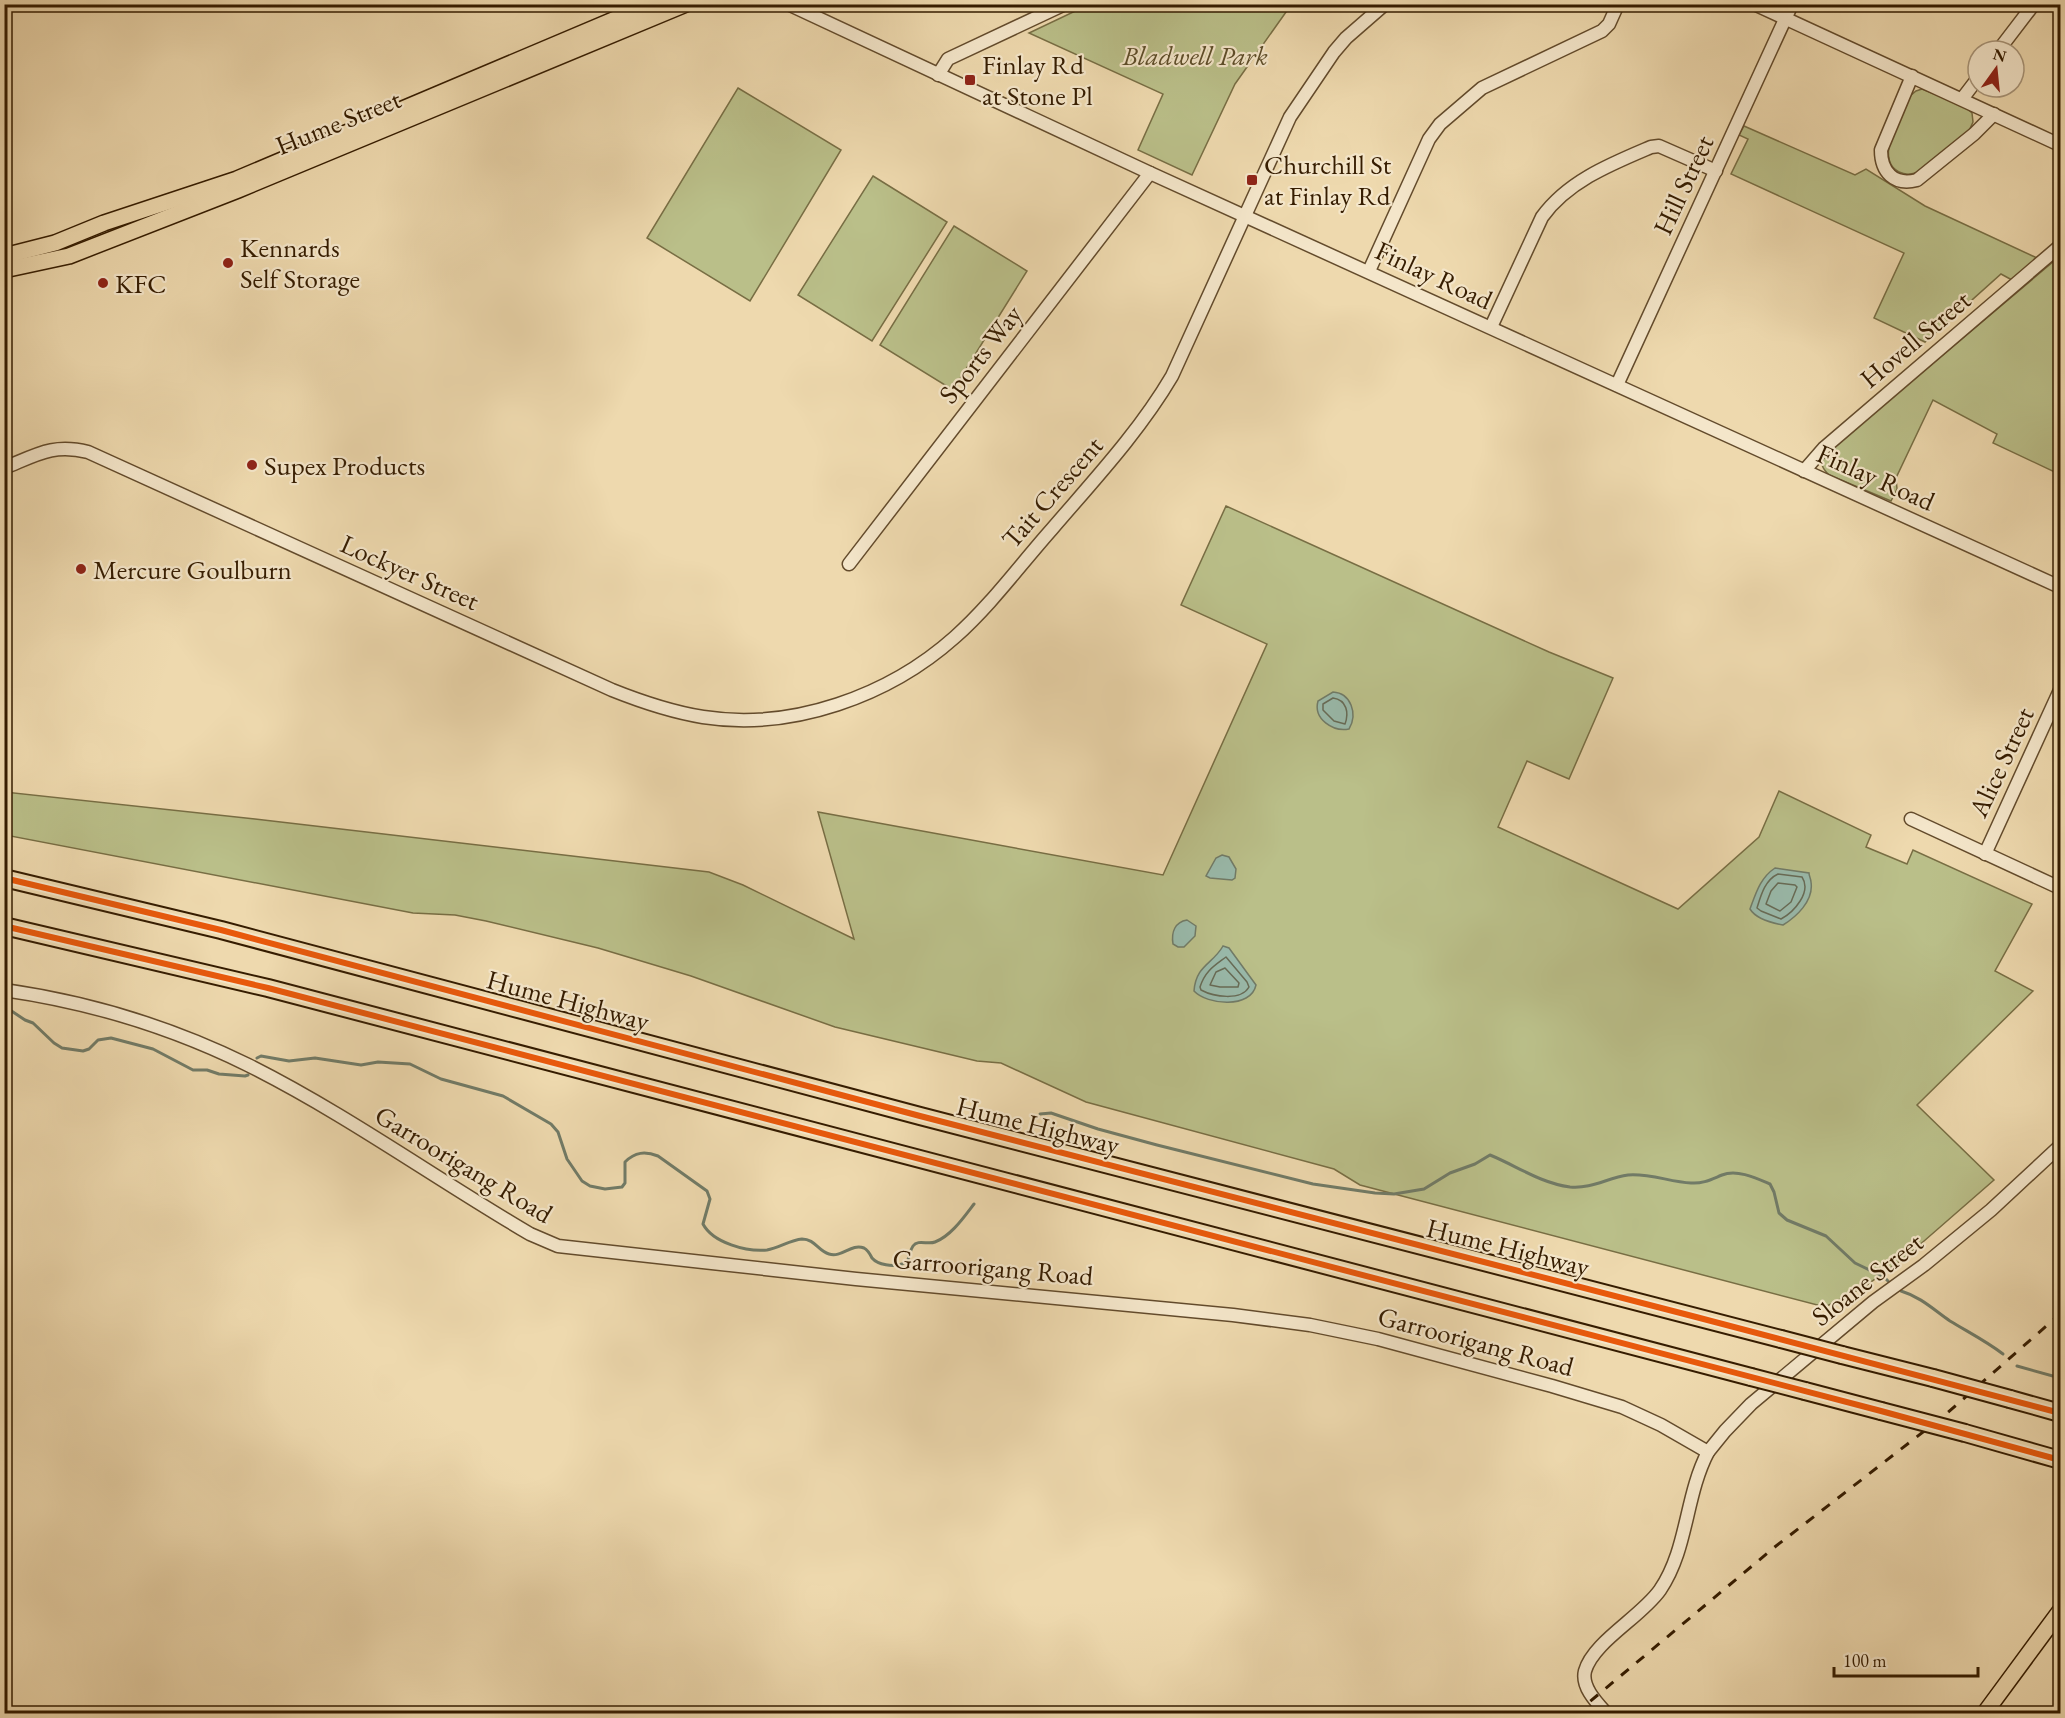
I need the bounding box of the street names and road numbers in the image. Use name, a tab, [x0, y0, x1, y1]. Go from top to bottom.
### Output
street label: Hume Street	[270, 81, 406, 163]
street label: Hill Street	[1645, 129, 1722, 241]
street label: Finlay Road	[1370, 233, 1499, 318]
street label: Hovell Street	[1852, 282, 1978, 396]
street label: Sports Way	[931, 297, 1030, 410]
street label: Tait Crescent	[994, 428, 1111, 555]
street label: Finlay Road	[1812, 436, 1941, 519]
street label: Lockyer Street	[335, 526, 485, 618]
street label: Alice Street	[1960, 701, 2042, 824]
street label: Hume Highway	[483, 961, 653, 1039]
street label: Hume Highway	[953, 1088, 1123, 1162]
street label: Garroorigang Road	[369, 1097, 560, 1231]
street label: Hume Highway	[1423, 1210, 1593, 1284]
street label: Sloane Street	[1804, 1224, 1930, 1333]
street label: Garroorigang Road	[891, 1241, 1095, 1293]
street label: Garroorigang Road	[1374, 1298, 1578, 1384]

